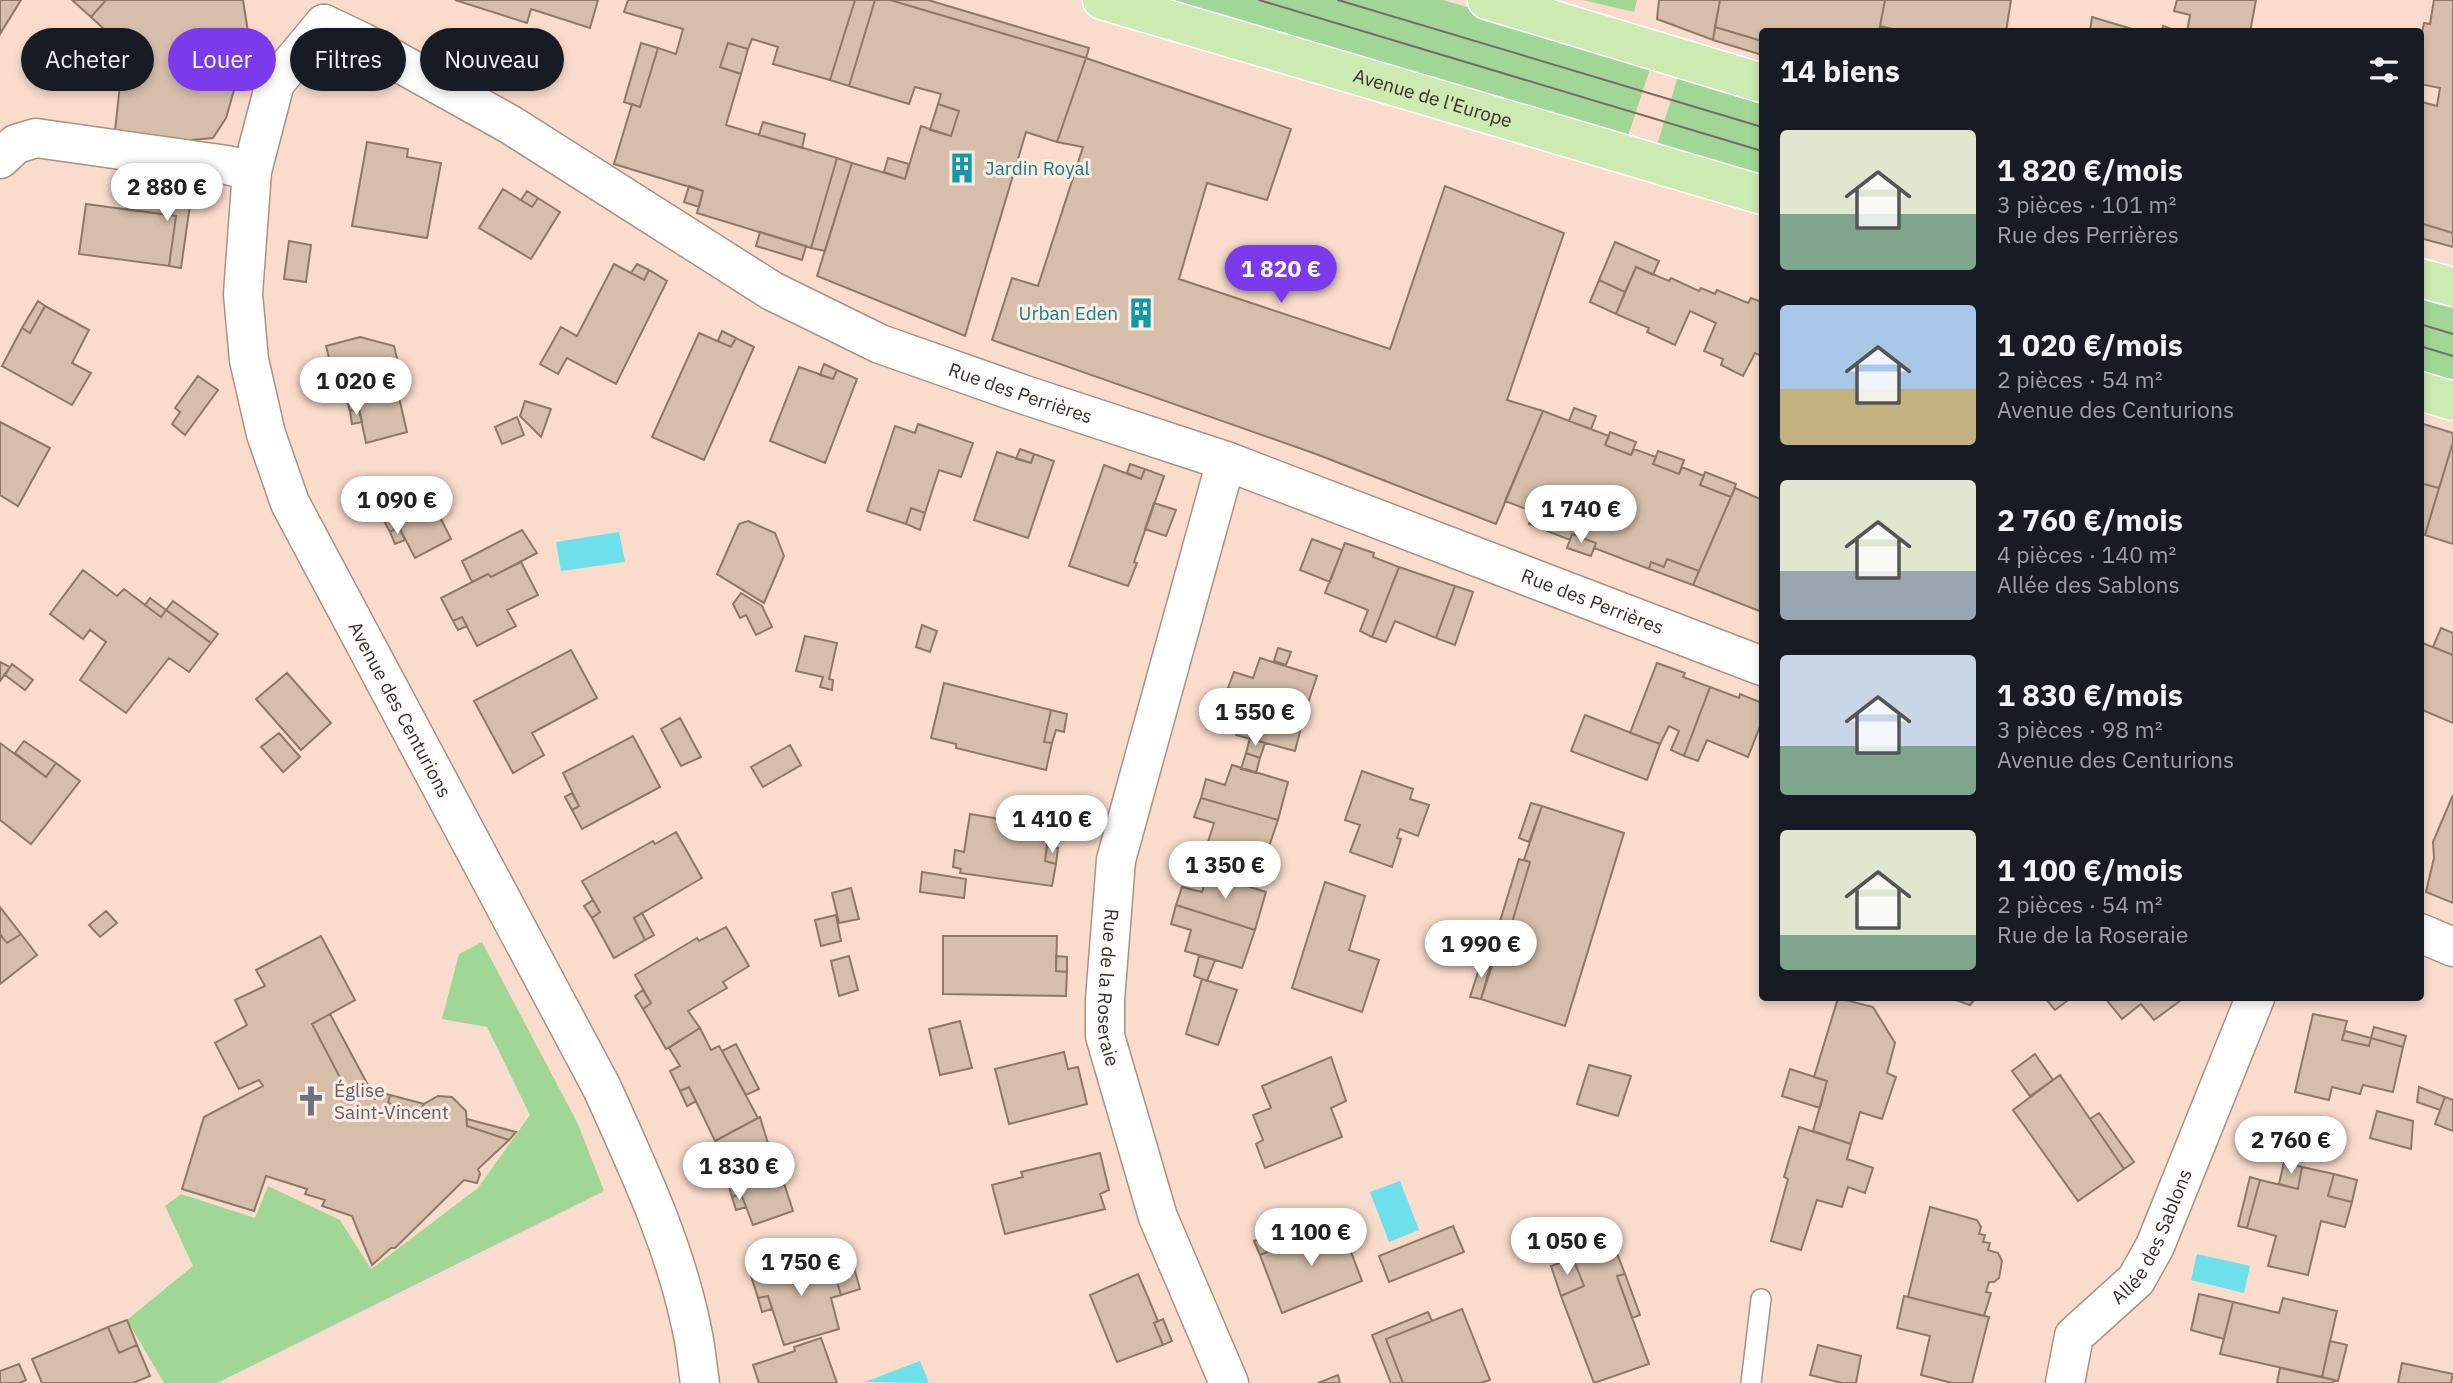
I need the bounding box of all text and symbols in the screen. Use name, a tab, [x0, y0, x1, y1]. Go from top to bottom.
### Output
chip: Acheter	[21, 28, 154, 91]
chip: Louer	[168, 28, 276, 91]
chip: Filtres	[290, 28, 406, 91]
chip: Nouveau	[420, 28, 564, 91]
text: 14 biens	[1780, 51, 1900, 90]
icon: filters	[2365, 51, 2403, 89]
street label: Avenue de l'Europe	[1351, 63, 1515, 133]
text: 1 820 €/mois	[1997, 150, 2183, 189]
building icon: Jardin Royal	[945, 151, 979, 185]
place label: Jardin Royal	[985, 156, 1090, 180]
icon: home	[1836, 158, 1920, 242]
pin: 2 880 €	[102, 164, 232, 223]
text: 2 880 €	[127, 171, 207, 201]
text: 3 pièces · 101 m²	[1997, 189, 2176, 219]
text: Rue des Perrières	[1997, 219, 2179, 249]
pin: 1 820 €	[1216, 246, 1346, 305]
text: 1 820 €	[1241, 253, 1321, 283]
building icon: Urban Eden	[1124, 296, 1158, 330]
place label: Urban Eden	[1019, 301, 1118, 325]
text: 1 020 €/mois	[1997, 325, 2183, 364]
icon: home	[1836, 333, 1920, 417]
street label: Rue des Perrières	[945, 357, 1096, 428]
pin: 1 020 €	[291, 358, 421, 417]
text: 2 pièces · 54 m²	[1997, 364, 2163, 394]
text: 1 020 €	[316, 365, 396, 395]
text: Avenue des Centurions	[1997, 394, 2234, 424]
pin: 1 090 €	[332, 476, 462, 536]
text: 1 090 €	[357, 484, 437, 514]
pin: 1 740 €	[1516, 486, 1646, 545]
text: 1 740 €	[1541, 493, 1621, 523]
text: 2 760 €/mois	[1997, 500, 2183, 539]
icon: home	[1836, 508, 1920, 592]
text: 4 pièces · 140 m²	[1997, 539, 2176, 569]
street label: Rue des Perrières	[1518, 563, 1667, 639]
text: Allée des Sablons	[1997, 569, 2180, 599]
street label: Avenue des Centurions	[343, 617, 457, 801]
text: 1 830 €/mois	[1997, 675, 2183, 714]
icon: home	[1836, 683, 1920, 767]
pin: 1 550 €	[1190, 688, 1320, 748]
text: 1 550 €	[1215, 696, 1295, 726]
text: 3 pièces · 98 m²	[1997, 714, 2163, 744]
text: Avenue des Centurions	[1997, 744, 2234, 774]
pin: 1 410 €	[987, 796, 1117, 855]
text: 1 410 €	[1012, 803, 1092, 833]
pin: 1 350 €	[1160, 842, 1290, 901]
text: 1 350 €	[1185, 849, 1265, 879]
text: 1 100 €/mois	[1997, 850, 2183, 889]
icon: home	[1836, 858, 1920, 942]
text: 2 pièces · 54 m²	[1997, 889, 2163, 919]
street label: Rue de la Roseraie	[1093, 908, 1125, 1069]
text: Rue de la Roseraie	[1997, 919, 2188, 949]
pin: 1 990 €	[1416, 920, 1546, 980]
text: 1 990 €	[1441, 928, 1521, 958]
place label: Église Saint-Vincent	[334, 1078, 449, 1124]
church icon: Église Saint-Vincent	[294, 1084, 328, 1118]
pin: 2 760 €	[2226, 1116, 2356, 1176]
text: 2 760 €	[2251, 1124, 2331, 1154]
pin: 1 830 €	[674, 1142, 804, 1202]
text: 1 830 €	[699, 1150, 779, 1180]
street label: Allée des Sablons	[2106, 1165, 2197, 1309]
pin: 1 100 €	[1246, 1208, 1376, 1268]
text: 1 100 €	[1271, 1216, 1351, 1246]
pin: 1 050 €	[1502, 1218, 1632, 1277]
text: 1 050 €	[1527, 1225, 1607, 1255]
pin: 1 750 €	[736, 1238, 866, 1298]
text: 1 750 €	[761, 1246, 841, 1276]

